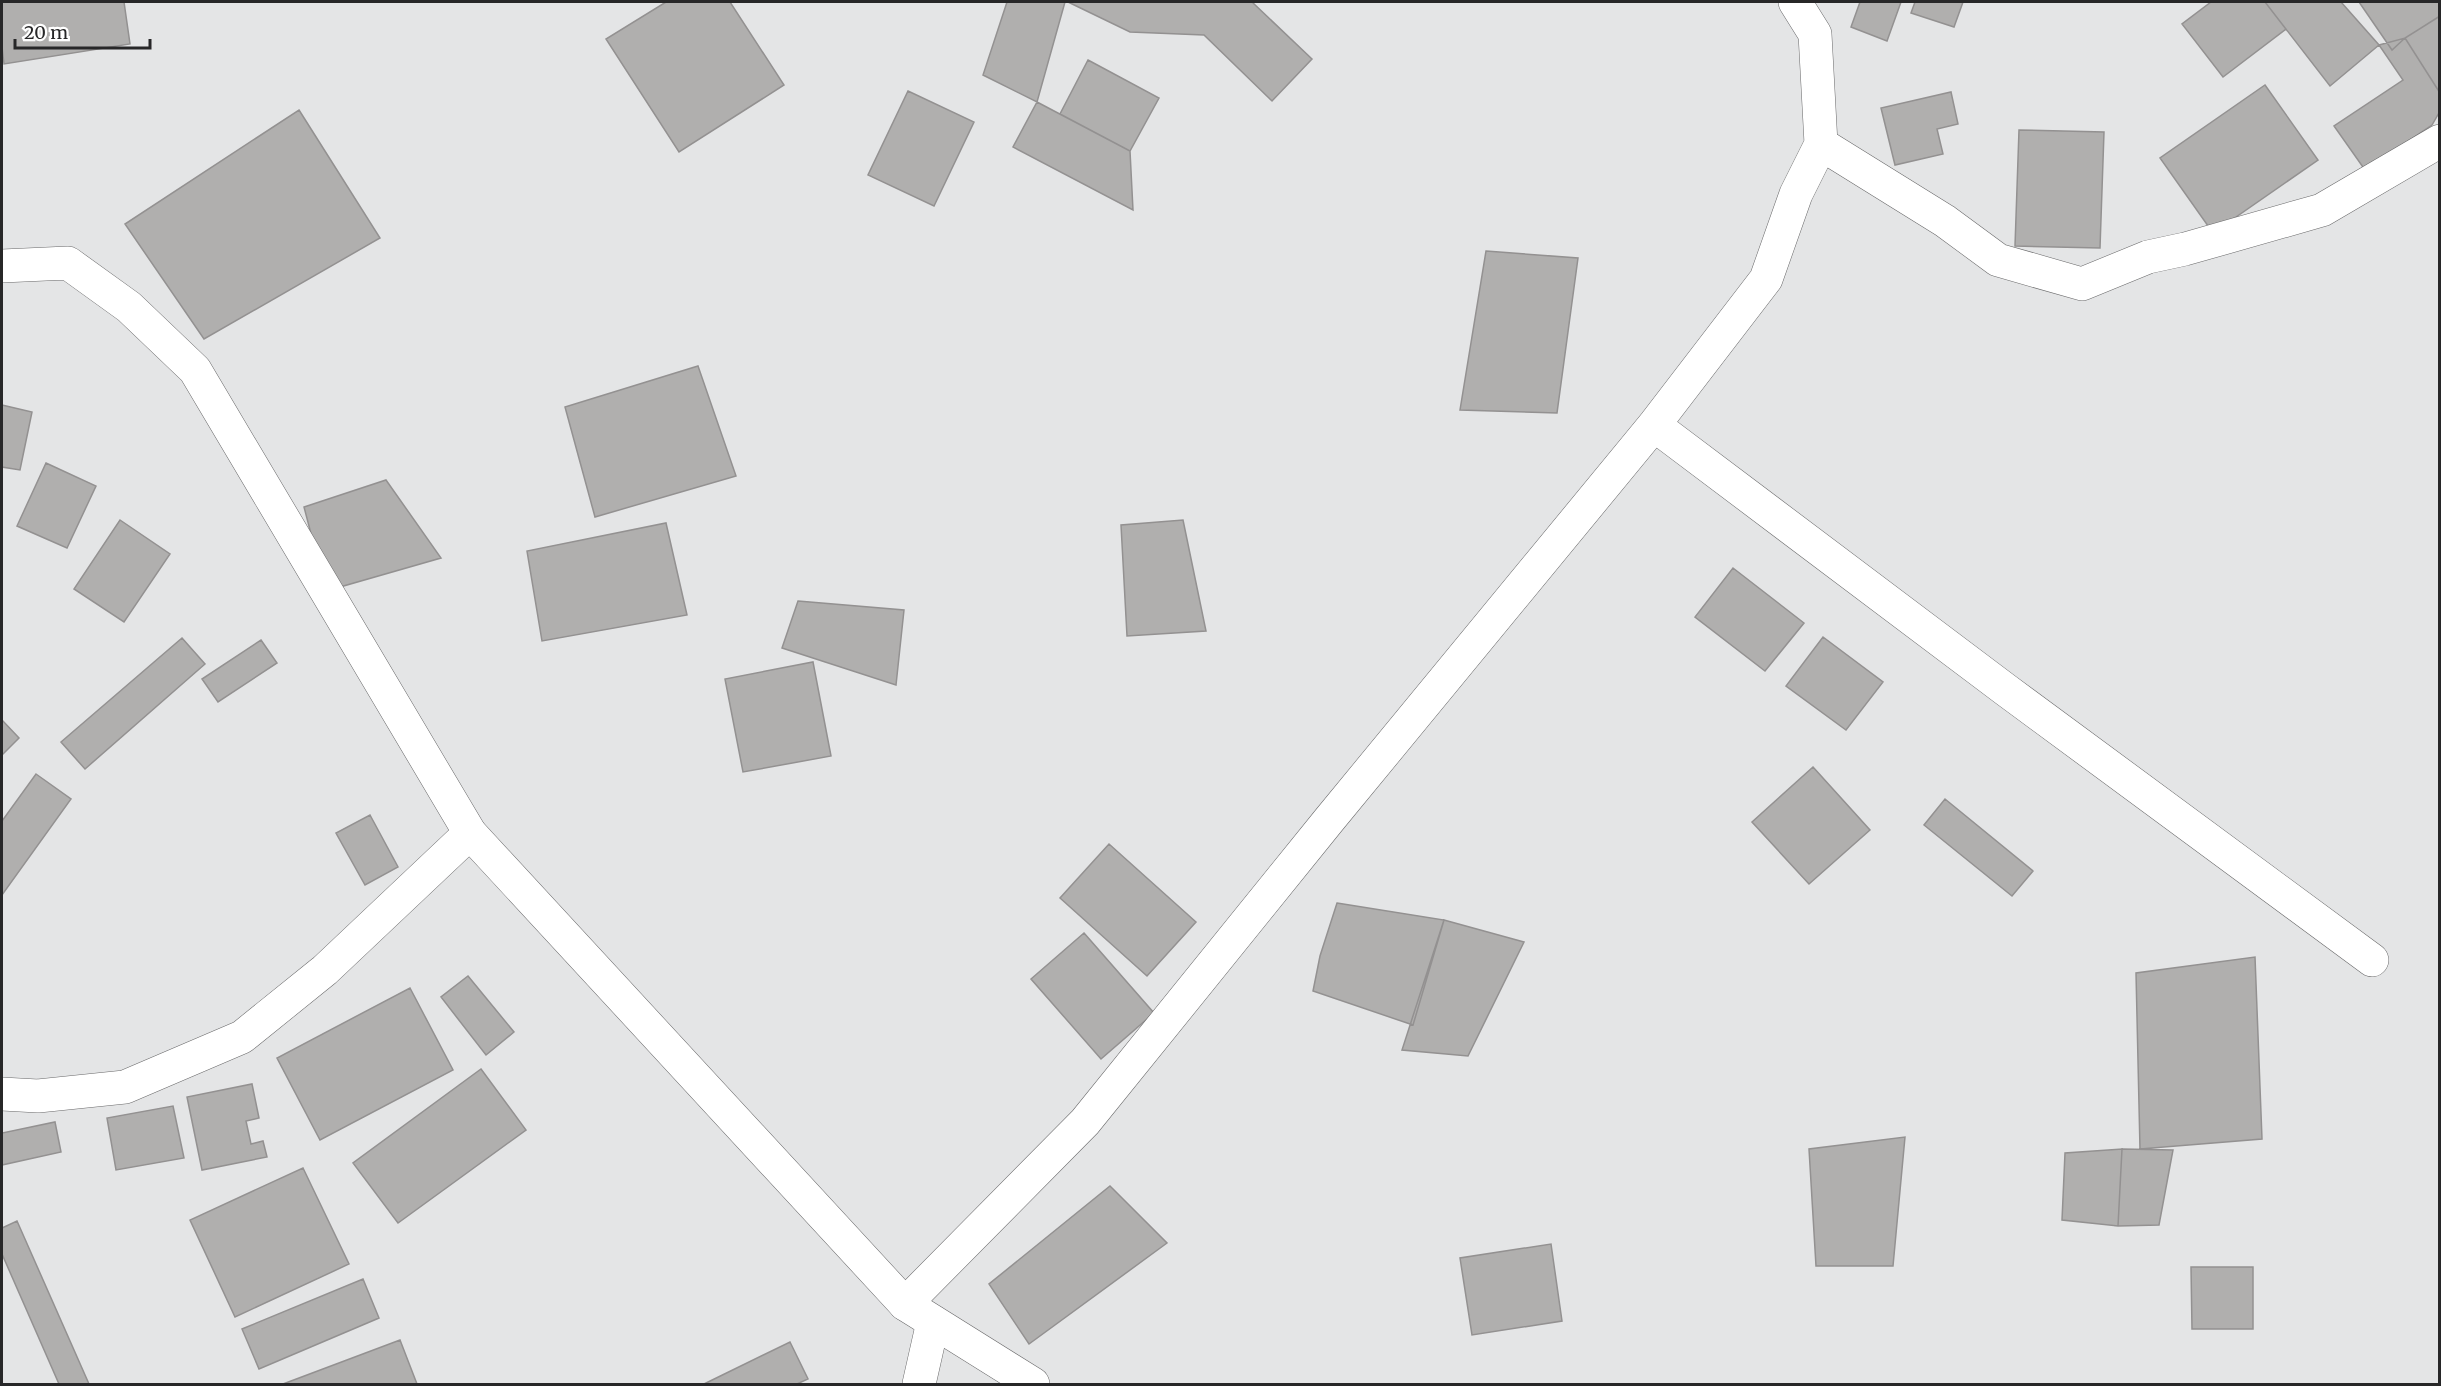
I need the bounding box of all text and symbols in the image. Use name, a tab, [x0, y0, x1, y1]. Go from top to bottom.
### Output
scale bar	[15, 12, 150, 50]
text: 20 m	[24, 21, 68, 44]

